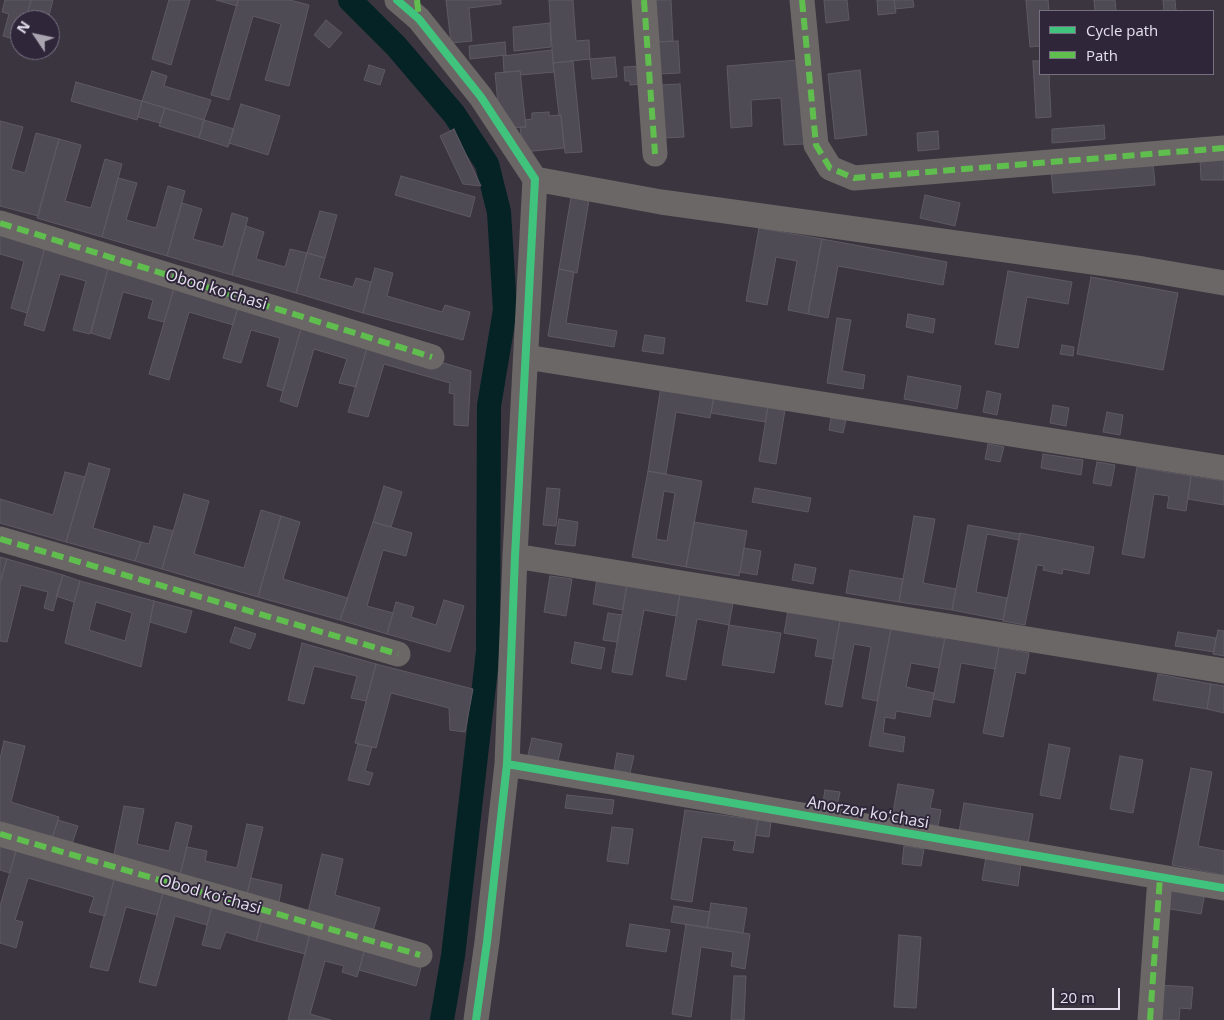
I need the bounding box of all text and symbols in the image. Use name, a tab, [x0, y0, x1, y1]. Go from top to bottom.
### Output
north arrow	[10, 10, 60, 60]
legend	[1039, 10, 1214, 75]
text: N	[12, 17, 34, 37]
text: Cycle path	[1086, 20, 1158, 40]
text: Path	[1086, 45, 1118, 65]
street label: Obod koʻchasi	[163, 265, 269, 315]
street label: Anorzor koʻchasi	[806, 793, 930, 833]
street label: Obod koʻchasi	[157, 871, 263, 919]
scale bar	[1054, 978, 1122, 1010]
text: 20 m	[1060, 987, 1095, 1007]

